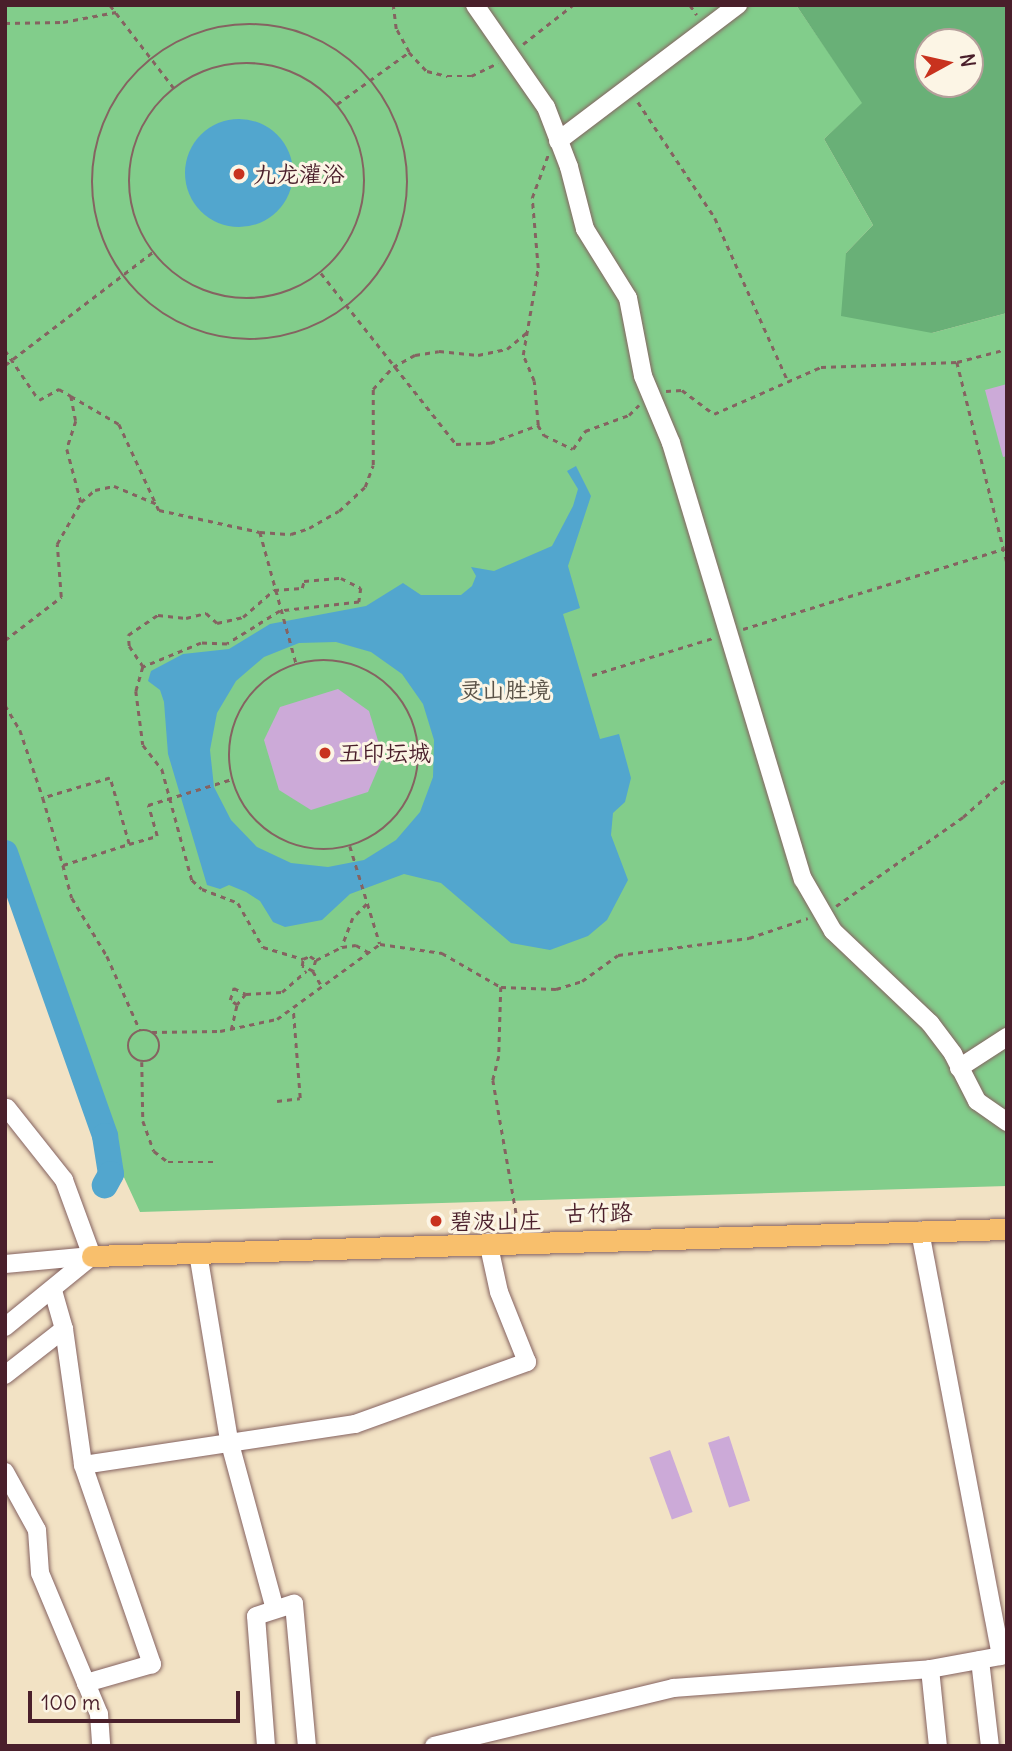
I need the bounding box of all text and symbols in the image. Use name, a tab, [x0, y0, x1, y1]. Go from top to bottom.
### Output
north arrow	[914, 28, 984, 98]
text: N	[955, 52, 981, 69]
place label: 九龙灌浴	[253, 160, 345, 188]
marker: 九龙灌浴	[231, 166, 247, 182]
park label: 灵山胜境	[459, 676, 551, 704]
place label: 五印坛城	[339, 739, 431, 767]
marker: 五印坛城	[317, 745, 333, 761]
street label: 古竹路	[563, 1199, 633, 1227]
place label: 碧波山庄	[450, 1207, 542, 1235]
marker: 碧波山庄	[428, 1213, 444, 1229]
scale bar	[32, 1678, 243, 1722]
text: 100 m	[41, 1689, 100, 1716]

